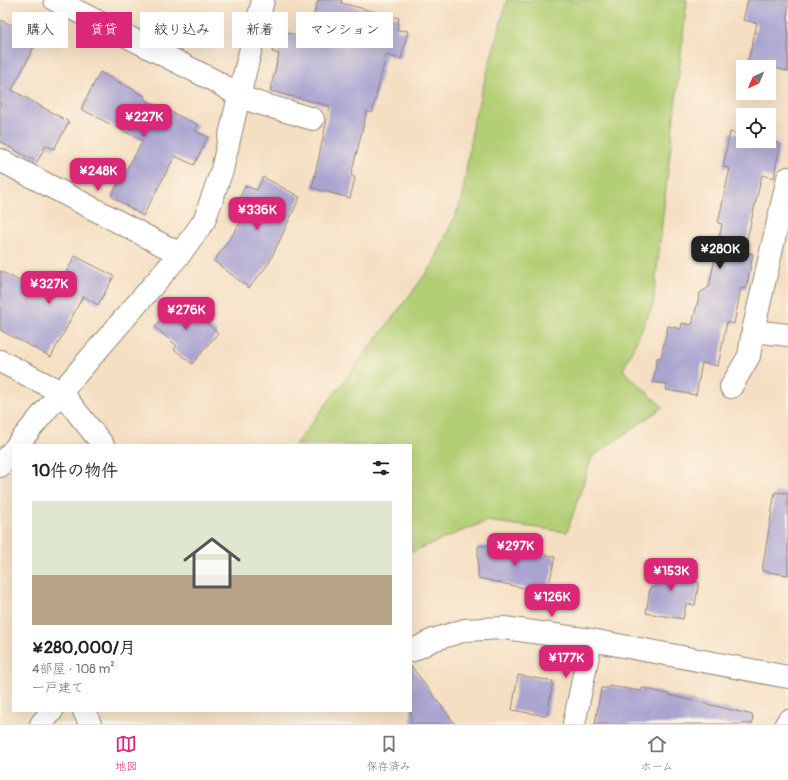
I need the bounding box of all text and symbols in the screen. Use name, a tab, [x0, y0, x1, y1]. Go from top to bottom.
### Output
chip: 購入	[12, 12, 68, 48]
chip: 賃貸	[76, 12, 132, 48]
chip: 絞り込み	[140, 12, 224, 48]
chip: 新着	[232, 12, 288, 48]
chip: マンション	[296, 12, 393, 48]
north arrow	[736, 60, 776, 100]
map controls	[736, 60, 776, 148]
pin: ¥227K	[116, 104, 172, 138]
button: locate	[736, 108, 776, 148]
text: ¥227K	[125, 109, 163, 125]
pin: ¥248K	[70, 158, 126, 192]
text: ¥248K	[79, 163, 117, 179]
pin: ¥336K	[229, 197, 285, 231]
text: ¥336K	[238, 202, 276, 218]
pin: ¥280K	[692, 236, 748, 270]
text: ¥280K	[700, 241, 740, 257]
pin: ¥327K	[21, 271, 77, 305]
text: ¥327K	[30, 276, 68, 292]
pin: ¥276K	[158, 297, 214, 331]
text: ¥276K	[167, 302, 205, 318]
icon: filters	[370, 457, 392, 479]
text: 10件の物件	[32, 460, 118, 481]
icon: home	[176, 527, 248, 599]
pin: ¥297K	[487, 533, 543, 567]
text: ¥297K	[496, 538, 534, 554]
pin: ¥153K	[643, 558, 699, 592]
text: ¥153K	[653, 563, 689, 579]
pin: ¥126K	[524, 584, 580, 618]
text: ¥126K	[534, 589, 570, 605]
text: ¥280,000/月	[32, 637, 136, 658]
pin: ¥177K	[538, 645, 594, 679]
text: ¥177K	[548, 650, 584, 666]
text: 4部屋 · 108 m²	[32, 661, 115, 677]
text: 一戸建て	[32, 680, 84, 696]
tab: 地図	[115, 733, 137, 773]
tab: 保存済み	[367, 733, 411, 773]
tab: ホーム	[641, 733, 673, 773]

